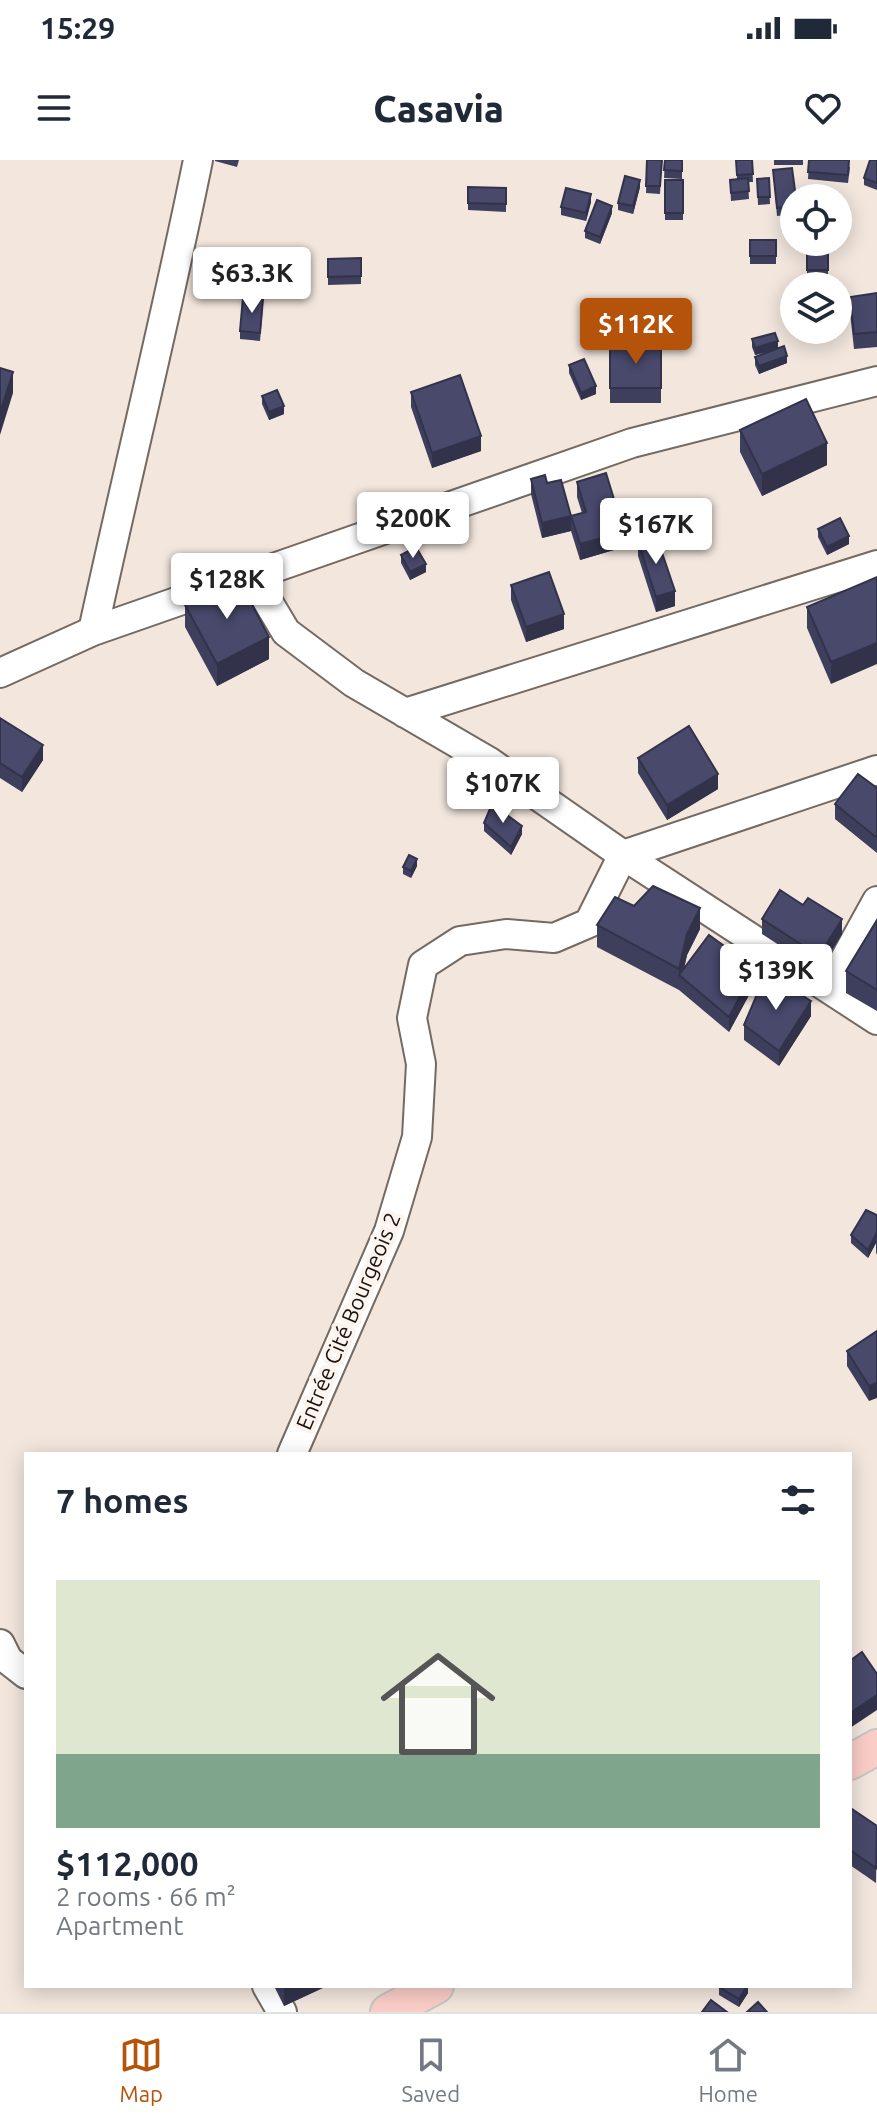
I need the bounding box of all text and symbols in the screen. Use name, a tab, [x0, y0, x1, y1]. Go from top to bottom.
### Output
text: 15:29	[40, 11, 115, 45]
icon: menu	[32, 86, 76, 130]
icon: heart	[801, 86, 845, 130]
text: Casavia	[373, 88, 504, 129]
map controls	[780, 184, 852, 344]
button: locate	[780, 184, 852, 256]
pin: $63.3K	[187, 247, 317, 315]
text: $63.3K	[211, 258, 293, 287]
button: layers	[780, 272, 852, 344]
pin: $112K	[580, 298, 692, 366]
text: $112K	[598, 309, 674, 338]
pin: $200K	[357, 492, 469, 560]
pin: $167K	[600, 498, 712, 566]
text: $200K	[375, 503, 451, 532]
text: $167K	[618, 509, 694, 538]
pin: $128K	[171, 553, 283, 621]
text: $128K	[189, 564, 265, 593]
pin: $107K	[447, 757, 559, 825]
text: $107K	[465, 768, 541, 797]
pin: $139K	[720, 944, 832, 1012]
text: $139K	[738, 955, 814, 984]
street label: Entrée Cité Bourgeois 2	[290, 1208, 405, 1433]
icon: filters	[776, 1478, 820, 1522]
text: 7 homes	[56, 1481, 189, 1519]
icon: home	[366, 1632, 510, 1776]
text: $112,000	[56, 1844, 199, 1882]
text: 2 rooms · 66 m²	[56, 1882, 236, 1911]
text: Apartment	[56, 1911, 183, 1940]
tab: Map	[119, 2033, 163, 2106]
tab: Saved	[402, 2033, 460, 2106]
tab: Home	[698, 2033, 758, 2106]

